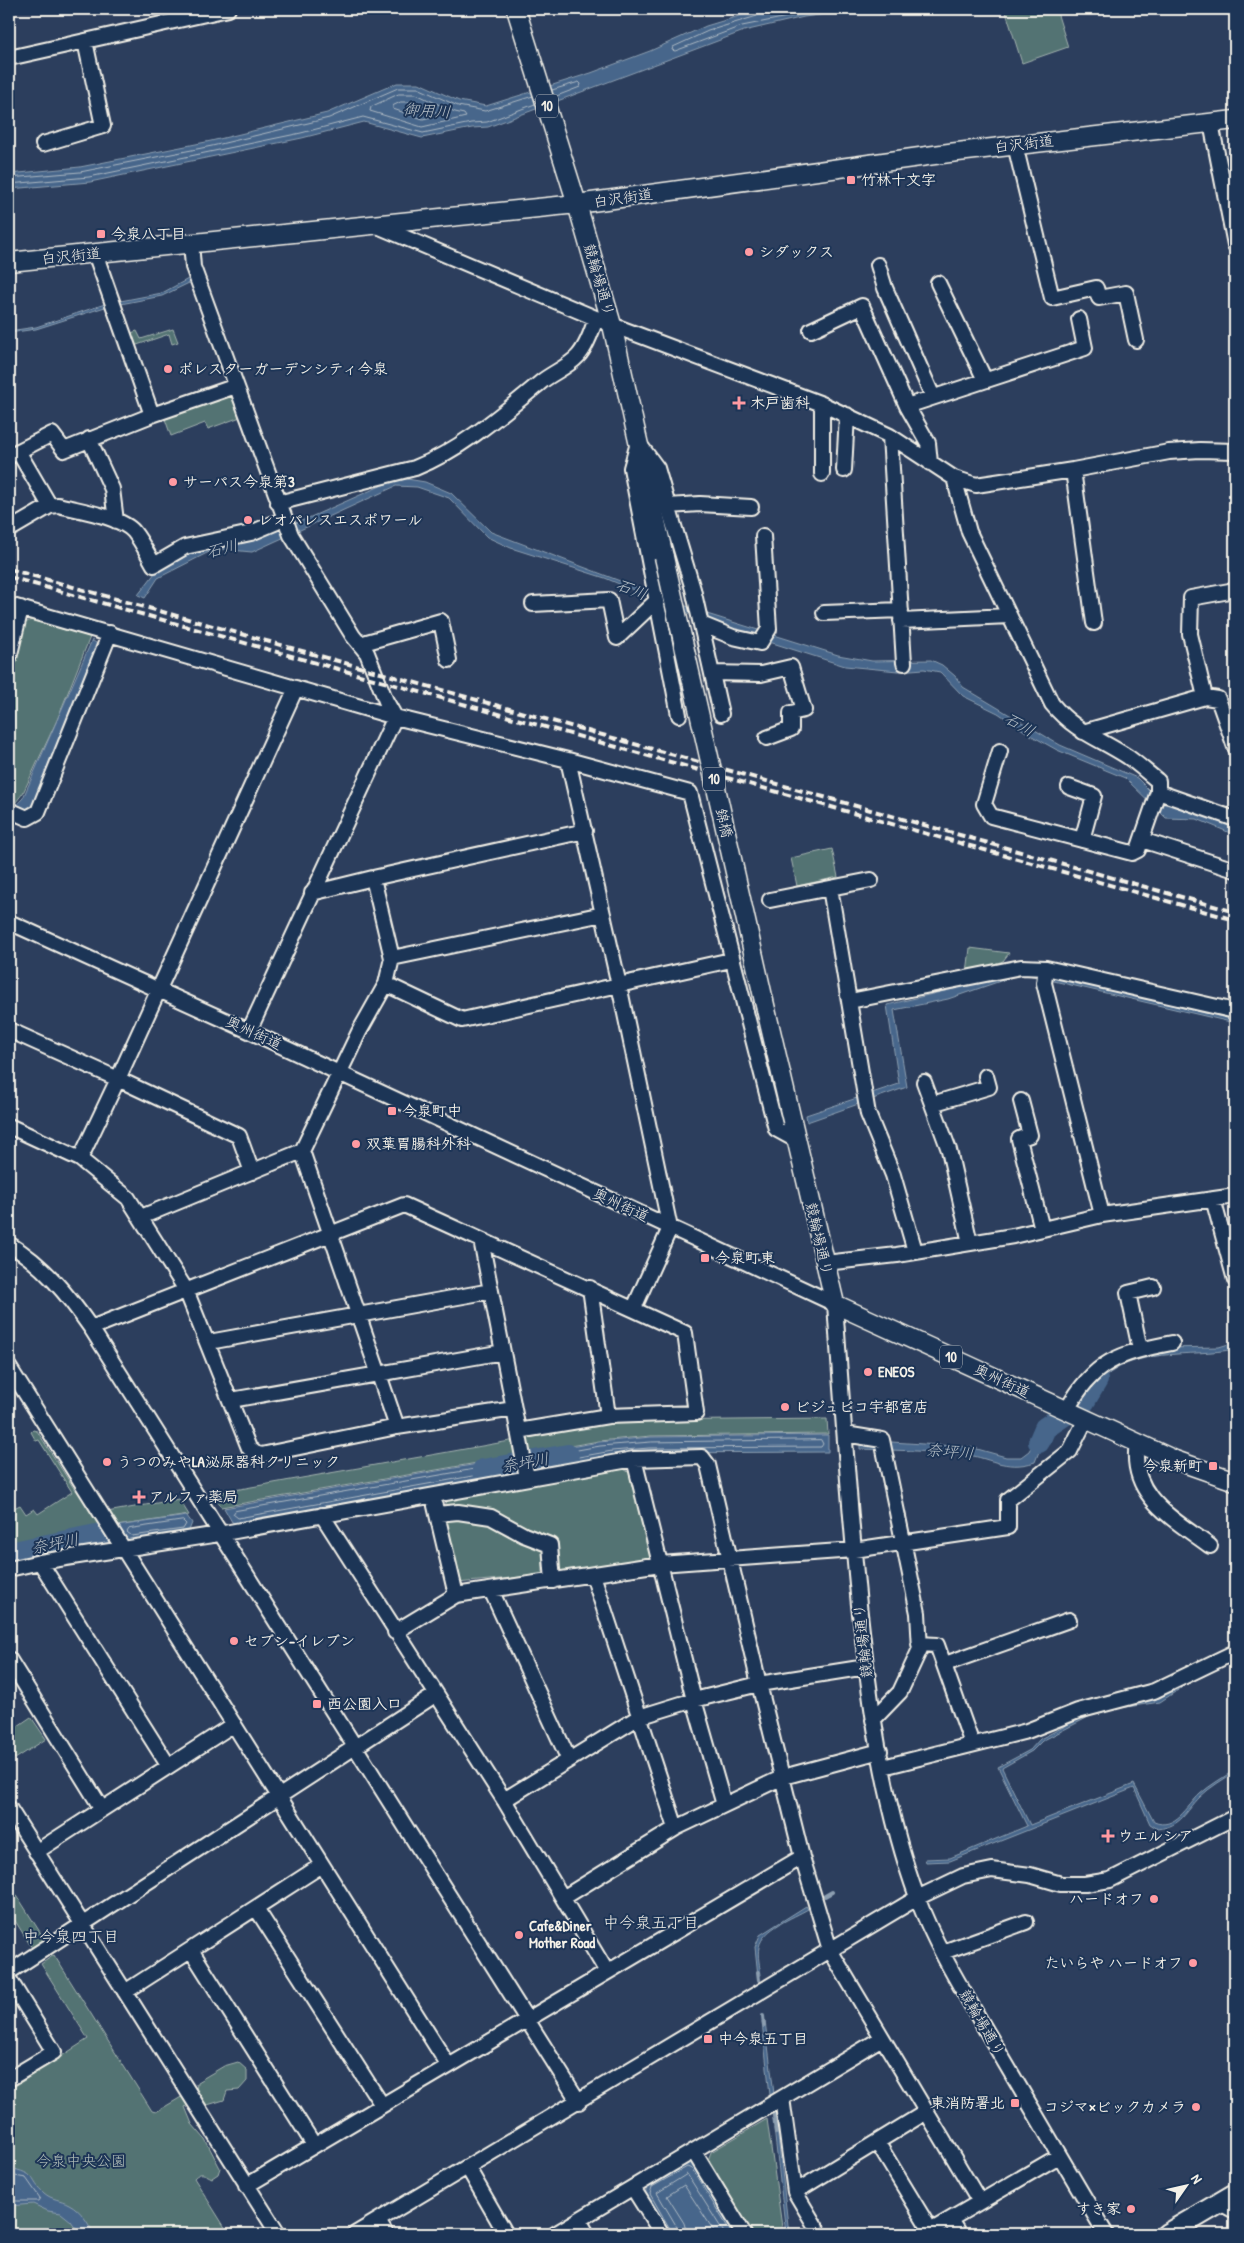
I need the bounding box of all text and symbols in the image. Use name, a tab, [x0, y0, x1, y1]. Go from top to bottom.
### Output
road number: 10	[536, 94, 558, 118]
water label: 御用川	[402, 97, 452, 123]
street label: 白沢街道	[993, 129, 1055, 158]
place label: 竹林十文字	[861, 169, 936, 190]
marker: 竹林十文字	[845, 174, 857, 186]
street label: 白沢街道	[592, 183, 654, 212]
place label: 今泉八丁目	[111, 223, 186, 244]
marker: 今泉八丁目	[95, 228, 107, 240]
street label: 競輪場通り	[579, 241, 620, 319]
place label: シダックス	[759, 241, 834, 262]
street label: 白沢街道	[40, 242, 102, 269]
marker: シダックス	[743, 246, 755, 258]
place label: ポレスターガーデンシティ今泉	[178, 358, 388, 379]
marker: ポレスターガーデンシティ今泉	[162, 363, 174, 375]
place label: 木戸歯科	[750, 392, 810, 413]
marker: 木戸歯科	[732, 396, 746, 410]
place label: サーパス今泉第3	[183, 471, 295, 492]
marker: サーパス今泉第3	[167, 476, 179, 488]
place label: レオパレスエスポワール	[258, 509, 422, 530]
marker: レオパレスエスポワール	[242, 514, 254, 526]
water label: 石川	[204, 533, 240, 563]
water label: 石川	[613, 573, 651, 605]
water label: 石川	[1001, 706, 1039, 742]
road number: 10	[703, 768, 725, 791]
street label: 錦橋	[711, 806, 738, 840]
street label: 奥州街道	[223, 1010, 286, 1055]
place label: 今泉町中	[402, 1100, 462, 1121]
marker: 今泉町中	[386, 1105, 398, 1117]
place label: 双葉胃腸科外科	[366, 1133, 471, 1154]
marker: 双葉胃腸科外科	[350, 1138, 362, 1150]
street label: 奥州街道	[590, 1182, 653, 1227]
street label: 競輪場通り	[801, 1200, 838, 1278]
place label: 今泉町東	[715, 1247, 775, 1268]
marker: 今泉町東	[699, 1252, 711, 1264]
road number: 10	[940, 1345, 962, 1368]
street label: 奥州街道	[971, 1358, 1034, 1403]
place label: ENEOS	[878, 1361, 915, 1382]
marker: ENEOS	[862, 1366, 874, 1378]
place label: ビジュピコ宇都宮店	[795, 1396, 929, 1417]
marker: ビジュピコ宇都宮店	[779, 1401, 791, 1413]
water label: 奈坪川	[925, 1438, 975, 1464]
water label: 奈坪川	[499, 1447, 551, 1477]
place label: うつのみやLA泌尿器科クリニック	[117, 1451, 340, 1472]
place label: 今泉新町	[1143, 1455, 1203, 1476]
marker: うつのみやLA泌尿器科クリニック	[101, 1456, 113, 1468]
marker: 今泉新町	[1207, 1460, 1219, 1472]
place label: アルファ薬局	[149, 1486, 238, 1507]
marker: アルファ薬局	[133, 1491, 145, 1503]
water label: 奈坪川	[29, 1528, 81, 1558]
street label: 競輪場通り	[848, 1603, 877, 1679]
place label: セブン-イレブン	[244, 1630, 355, 1651]
marker: セブン-イレブン	[228, 1635, 240, 1647]
place label: 西公園入口	[327, 1693, 402, 1714]
marker: 西公園入口	[311, 1698, 323, 1710]
place label: ウエルシア	[1118, 1825, 1193, 1846]
marker: ウエルシア	[1102, 1830, 1114, 1842]
place label: ハードオフ	[1069, 1888, 1144, 1909]
marker: ハードオフ	[1148, 1893, 1160, 1905]
district label: 中今泉五丁目	[603, 1911, 699, 1933]
place label: Cafe&Diner Mother Road	[529, 1915, 595, 1953]
district label: 中今泉四丁目	[23, 1925, 119, 1947]
marker: Cafe&Diner Mother Road	[513, 1929, 525, 1941]
place label: たいらや ハードオフ	[1045, 1952, 1183, 1973]
marker: たいらや ハードオフ	[1187, 1957, 1199, 1969]
street label: 競輪場通り	[955, 1985, 1010, 2060]
place label: 中今泉五丁目	[718, 2028, 808, 2049]
marker: 中今泉五丁目	[702, 2033, 714, 2045]
place label: 東消防署北	[930, 2092, 1005, 2113]
place label: コジマ×ビックカメラ	[1044, 2096, 1186, 2117]
marker: 東消防署北	[1009, 2097, 1021, 2109]
marker: コジマ×ビックカメラ	[1190, 2101, 1202, 2113]
park label: 今泉中央公園	[36, 2150, 126, 2171]
north arrow	[1162, 2160, 1212, 2210]
text: N	[1187, 2170, 1207, 2187]
place label: すき家	[1076, 2198, 1121, 2219]
marker: すき家	[1125, 2203, 1137, 2215]

